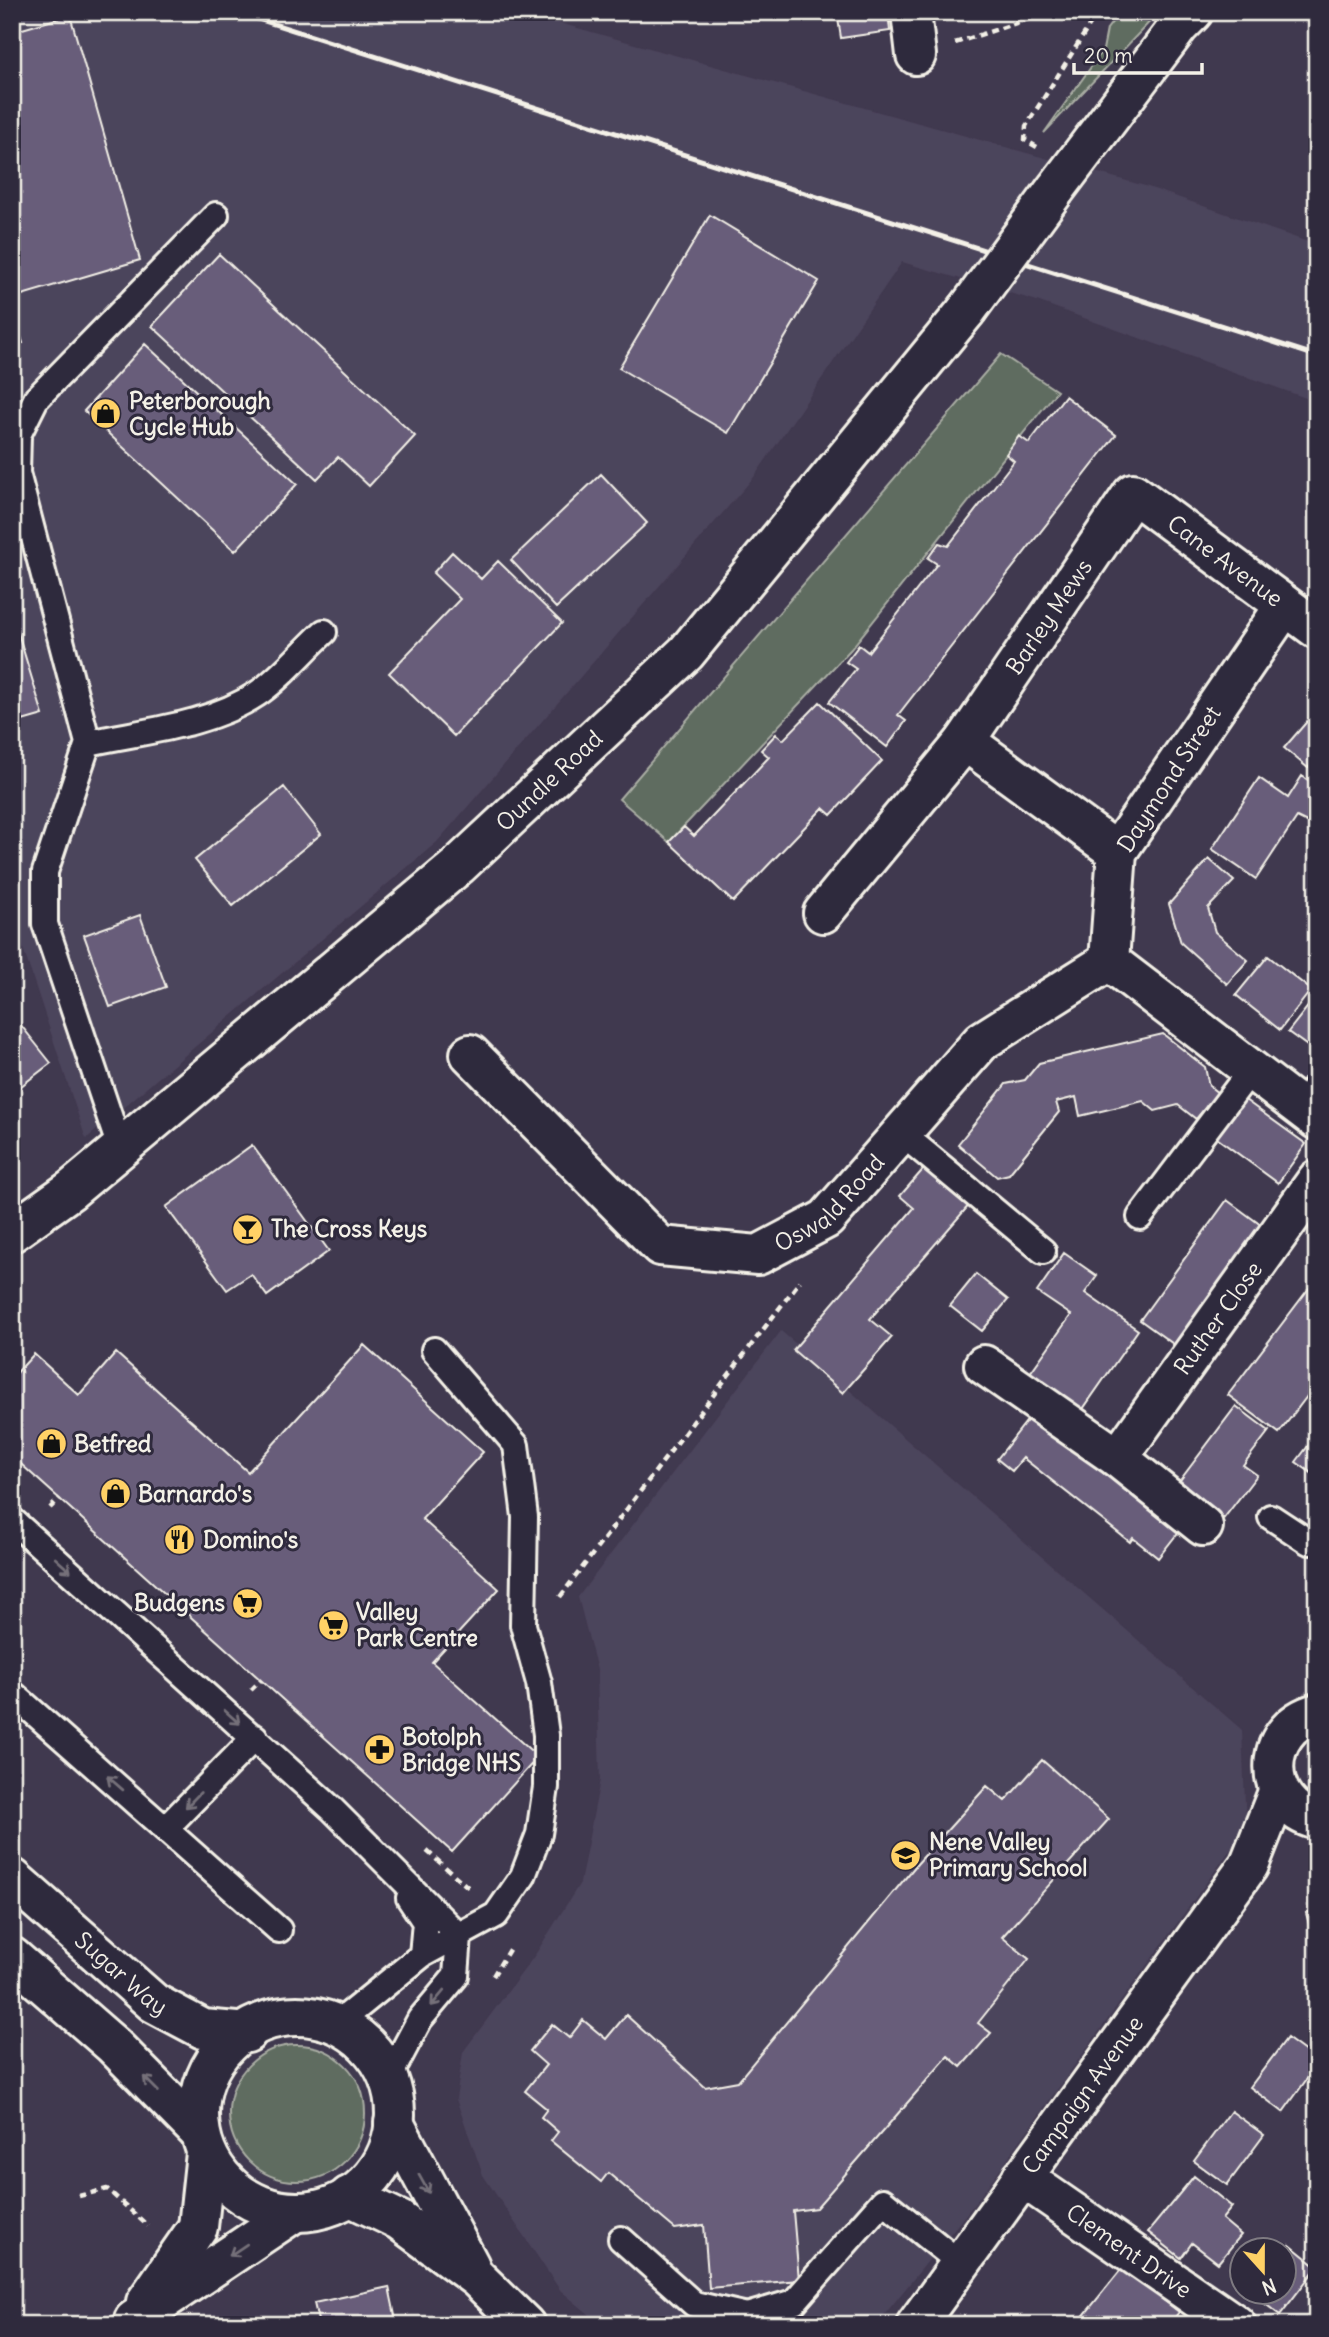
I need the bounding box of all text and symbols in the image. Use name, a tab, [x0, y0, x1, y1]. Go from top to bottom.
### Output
scale bar	[1074, 32, 1201, 76]
text: 20 m	[1084, 42, 1133, 69]
place label: Peterborough Cycle Hub	[129, 386, 271, 441]
shop icon: Peterborough Cycle Hub	[89, 397, 123, 431]
street label: Cane Avenue	[1162, 508, 1289, 613]
street label: Barley Mews	[999, 553, 1098, 680]
street label: Daymond Street	[1110, 700, 1227, 858]
street label: Oundle Road	[490, 724, 608, 837]
street label: Oswald Road	[769, 1148, 890, 1258]
bar icon: The Cross Keys	[231, 1212, 265, 1246]
place label: The Cross Keys	[271, 1214, 427, 1243]
street label: Ruther Close	[1167, 1256, 1268, 1380]
shop icon: Betfred	[34, 1427, 68, 1461]
place label: Betfred	[74, 1429, 152, 1458]
shop icon: Barnardo's	[98, 1477, 132, 1511]
place label: Barnardo's	[138, 1479, 252, 1508]
restaurant icon: Domino's	[163, 1523, 197, 1557]
place label: Domino's	[203, 1525, 298, 1554]
one-way arrow	[54, 1557, 72, 1573]
supermarket icon: Budgens	[231, 1586, 265, 1620]
place label: Budgens	[134, 1588, 225, 1617]
place label: Valley Park Centre	[356, 1597, 478, 1652]
supermarket icon: Valley Park Centre	[316, 1608, 350, 1642]
one-way arrow	[223, 1709, 241, 1725]
place label: Botolph Bridge NHS	[402, 1722, 521, 1777]
pharmacy icon: Botolph Bridge NHS	[362, 1733, 396, 1767]
one-way arrow	[106, 1775, 124, 1791]
one-way arrow	[185, 1791, 202, 1808]
place label: Nene Valley Primary School	[929, 1827, 1087, 1882]
school or university icon: Nene Valley Primary School	[889, 1838, 923, 1872]
street label: Sugar Way	[69, 1925, 172, 2021]
one-way arrow	[430, 1988, 446, 2006]
street label: Campaign Avenue	[1015, 2010, 1149, 2180]
one-way arrow	[143, 2076, 160, 2093]
one-way arrow	[418, 2173, 432, 2194]
street label: Clement Drive	[1061, 2197, 1198, 2304]
north arrow	[1228, 2236, 1298, 2306]
one-way arrow	[229, 2243, 248, 2257]
text: N	[1259, 2273, 1280, 2300]

